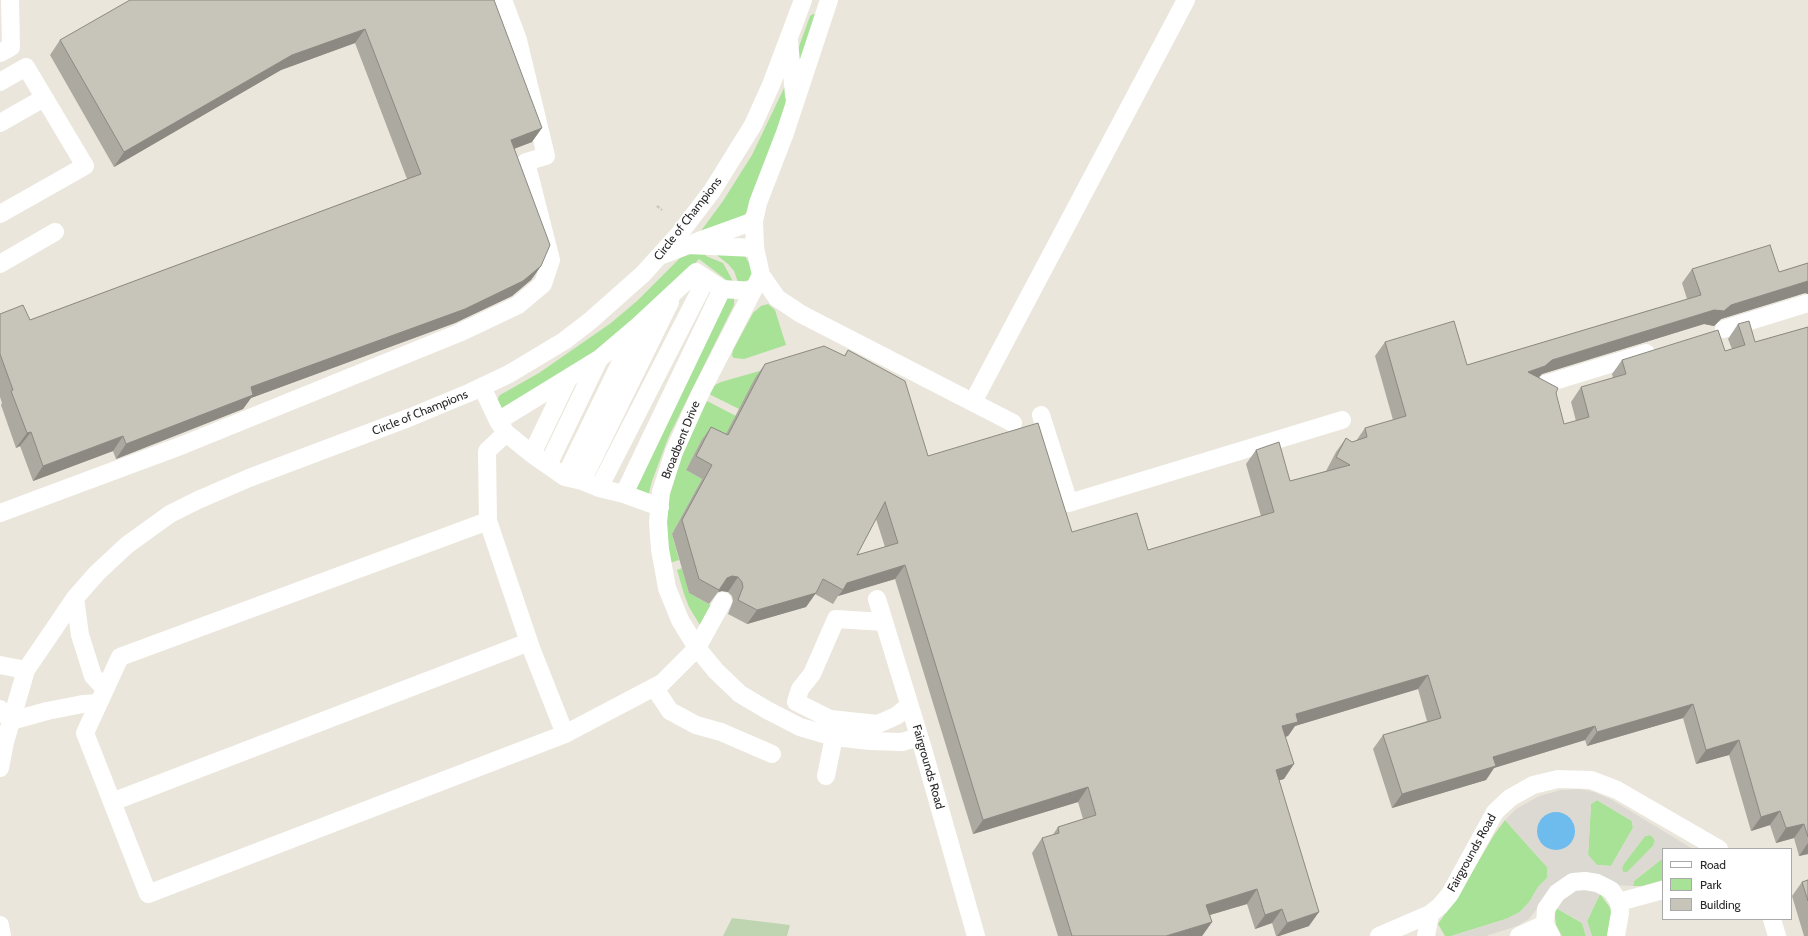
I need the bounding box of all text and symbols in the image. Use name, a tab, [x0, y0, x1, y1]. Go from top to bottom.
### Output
street label: Circle of Champions	[651, 174, 725, 264]
street label: Circle of Champions	[370, 387, 470, 439]
street label: Broadbent Drive	[659, 399, 703, 481]
street label: Fairgrounds Road	[909, 723, 947, 811]
street label: Fairgrounds Road	[1445, 811, 1499, 895]
legend	[1662, 848, 1792, 920]
text: Road	[1700, 857, 1726, 872]
text: Park	[1700, 877, 1722, 892]
text: Building	[1700, 897, 1741, 912]

